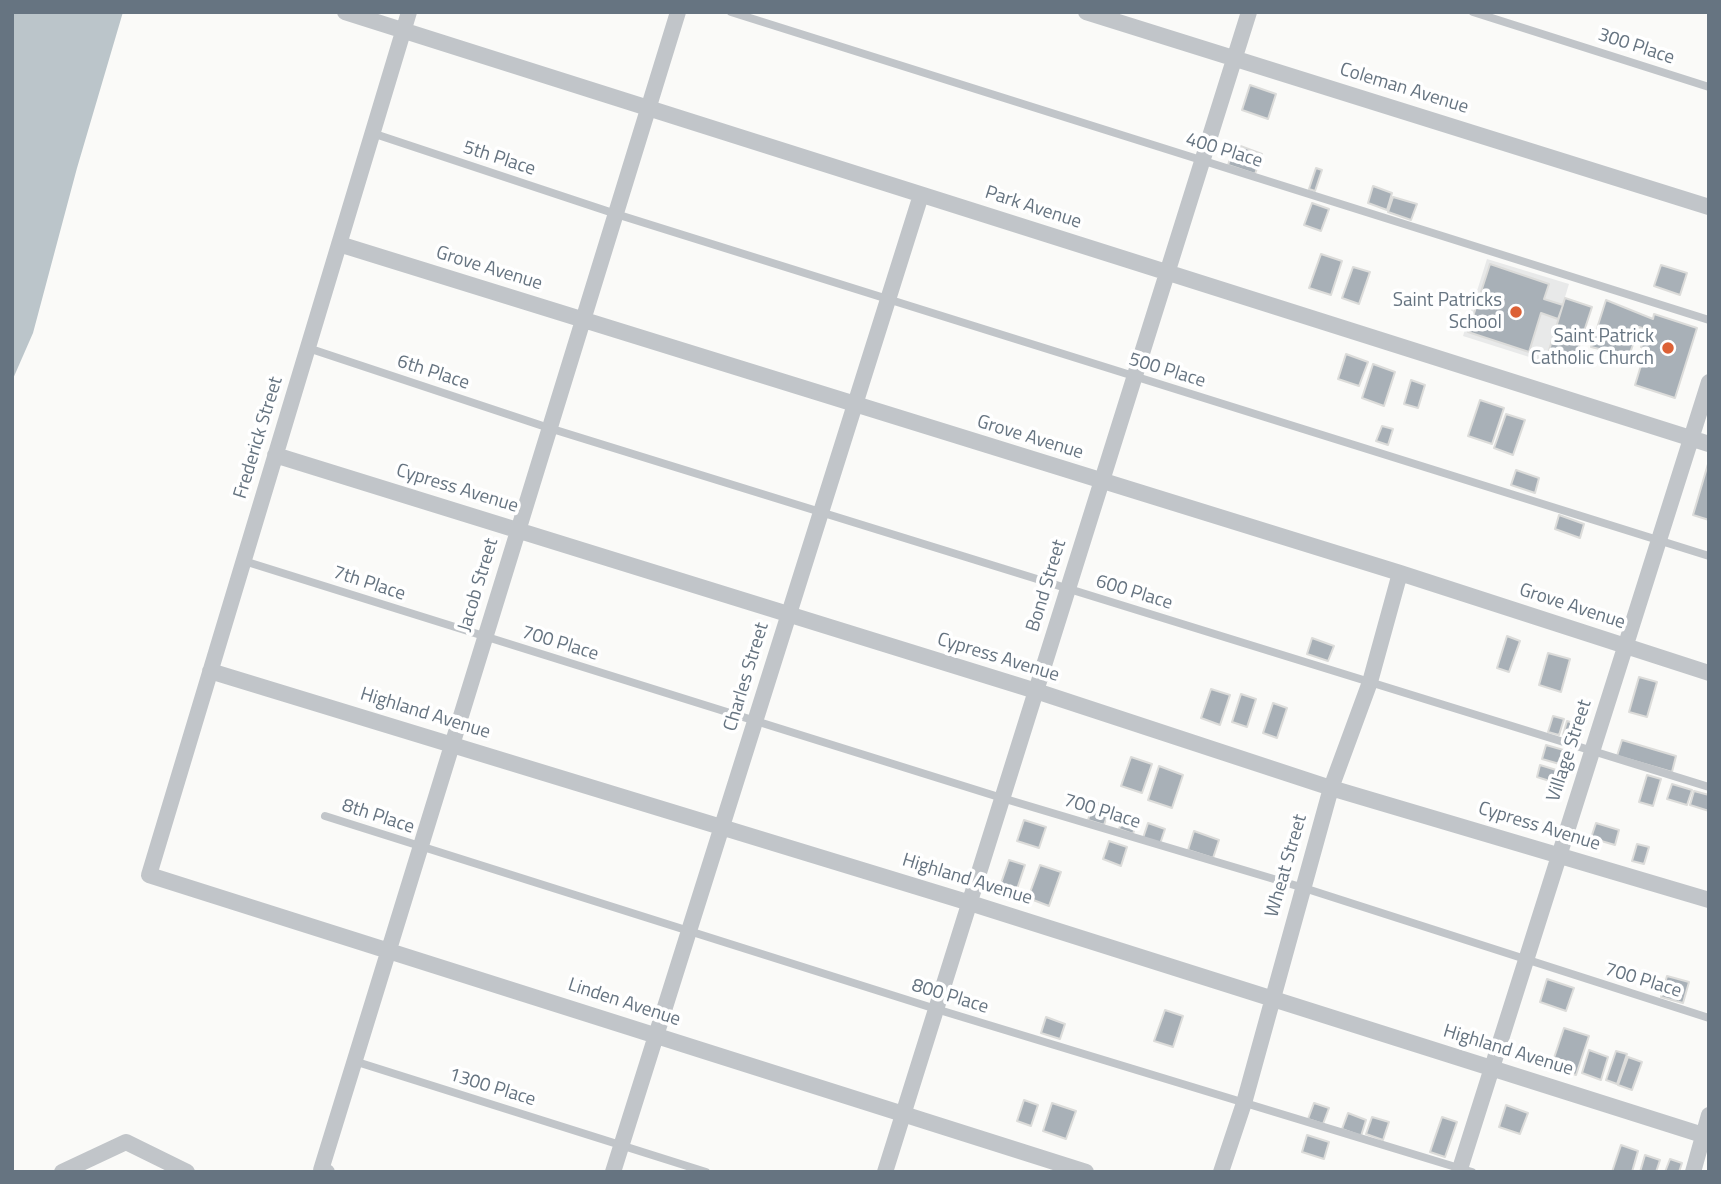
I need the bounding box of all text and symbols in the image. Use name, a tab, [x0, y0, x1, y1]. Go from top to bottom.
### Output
street label: 300 Place	[1595, 24, 1677, 70]
street label: Coleman Avenue	[1337, 59, 1471, 119]
street label: 400 Place	[1183, 129, 1265, 173]
street label: 5th Place	[460, 137, 538, 181]
street label: Park Avenue	[982, 182, 1084, 234]
street label: Grove Avenue	[433, 242, 545, 296]
place label: Saint Patricks School	[1393, 290, 1502, 334]
marker: Saint Patricks School	[1508, 304, 1524, 320]
place label: Saint Patrick Catholic Church	[1531, 326, 1654, 370]
marker: Saint Patrick Catholic Church	[1660, 340, 1676, 356]
street label: 500 Place	[1126, 349, 1208, 393]
street label: 6th Place	[394, 351, 472, 395]
street label: Frederick Street	[230, 374, 288, 502]
street label: Grove Avenue	[974, 411, 1086, 465]
street label: Cypress Avenue	[393, 460, 521, 518]
street label: Jacob Street	[454, 536, 504, 634]
street label: Bond Street	[1022, 537, 1072, 635]
street label: 7th Place	[330, 562, 408, 606]
street label: 600 Place	[1093, 571, 1175, 615]
street label: Grove Avenue	[1516, 579, 1628, 635]
street label: Charles Street	[720, 620, 774, 734]
street label: 700 Place	[519, 622, 601, 666]
street label: Cypress Avenue	[934, 629, 1062, 687]
street label: Highland Avenue	[357, 683, 493, 745]
street label: Village Street	[1543, 697, 1597, 805]
street label: 700 Place	[1061, 790, 1143, 834]
street label: 8th Place	[339, 795, 417, 839]
street label: Cypress Avenue	[1475, 798, 1603, 856]
street label: Wheat Street	[1261, 812, 1313, 920]
street label: Highland Avenue	[899, 849, 1035, 911]
street label: 700 Place	[1602, 959, 1684, 1003]
street label: Linden Avenue	[565, 974, 683, 1032]
street label: 800 Place	[909, 975, 991, 1019]
street label: Highland Avenue	[1440, 1020, 1576, 1082]
street label: 1300 Place	[446, 1064, 538, 1112]

